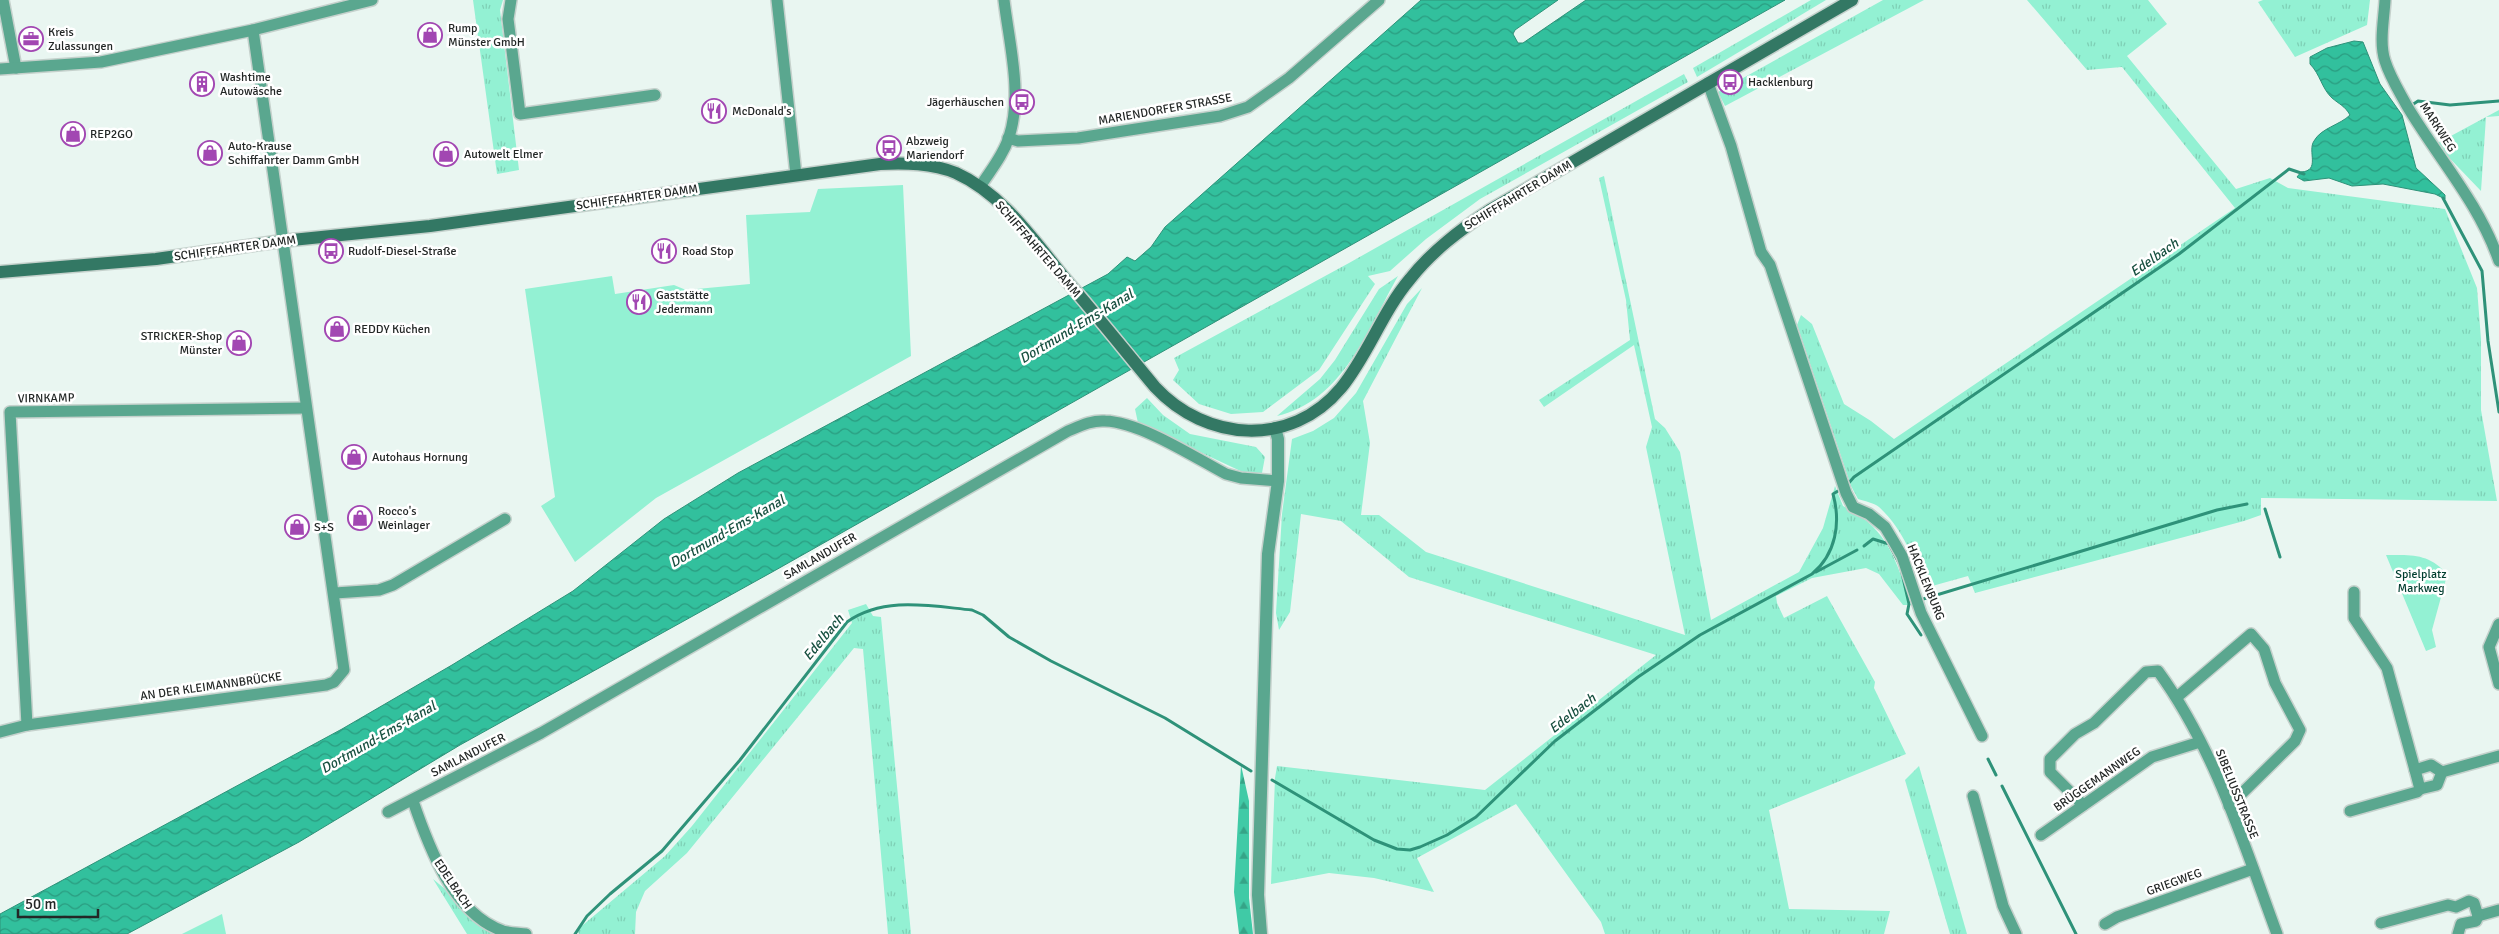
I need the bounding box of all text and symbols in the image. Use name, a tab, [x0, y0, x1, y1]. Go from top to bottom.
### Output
place label: Rump Münster GmbH	[448, 21, 525, 50]
shop icon: Rump Münster GmbH	[417, 22, 443, 48]
place label: Kreis Zulassungen	[48, 25, 113, 54]
office icon: Kreis Zulassungen	[18, 26, 44, 52]
bus stop icon: Hacklenburg	[1717, 69, 1743, 95]
place label: Washtime Autowäsche	[220, 70, 282, 99]
building icon: Washtime Autowäsche	[189, 71, 215, 97]
place label: Hacklenburg	[1748, 75, 1813, 90]
bus stop icon: Jägerhäuschen	[1009, 89, 1035, 115]
street label: MARIENDORFER STRASSE	[1097, 90, 1233, 129]
place label: Jägerhäuschen	[927, 95, 1004, 110]
restaurant icon: McDonald's	[701, 98, 727, 124]
street label: MARKWEG	[2416, 100, 2459, 155]
place label: McDonald's	[732, 104, 792, 119]
shop icon: REP2GO	[60, 121, 86, 147]
place label: REP2GO	[90, 127, 133, 142]
place label: Abzweig Mariendorf	[906, 134, 965, 163]
bus stop icon: Abzweig Mariendorf	[876, 135, 902, 161]
place label: Auto-Krause Schiffahrter Damm GmbH	[228, 139, 359, 168]
shop icon: Auto-Krause Schiffahrter Damm GmbH	[197, 140, 223, 166]
shop icon: Autowelt Elmer	[433, 141, 459, 167]
place label: Autowelt Elmer	[464, 147, 544, 162]
street label: SCHIFFFAHRTER DAMM	[1462, 157, 1575, 233]
street label: SCHIFFFAHRTER DAMM	[575, 182, 699, 213]
street label: SCHIFFFAHRTER DAMM	[992, 198, 1084, 301]
street label: SCHIFFFAHRTER DAMM	[173, 233, 297, 264]
water label: Edelbach	[2127, 234, 2182, 280]
bus stop icon: Rudolf-Diesel-Straße	[318, 238, 344, 264]
restaurant icon: Road Stop	[651, 238, 677, 264]
place label: Rudolf-Diesel-Straße	[348, 244, 456, 259]
place label: Road Stop	[682, 244, 734, 259]
water label: Dortmund-Ems-Kanal	[1016, 285, 1137, 367]
place label: Gaststätte Jedermann	[656, 288, 713, 317]
restaurant icon: Gaststätte Jedermann	[626, 289, 652, 315]
shop icon: REDDY Küchen	[324, 316, 350, 342]
place label: REDDY Küchen	[354, 322, 430, 337]
place label: STRICKER-Shop Münster	[141, 329, 223, 358]
shop icon: STRICKER-Shop Münster	[226, 330, 252, 356]
street label: VIRNKAMP	[17, 391, 75, 406]
shop icon: Autohaus Hornung	[341, 444, 367, 470]
place label: Autohaus Hornung	[372, 450, 468, 465]
water label: Dortmund-Ems-Kanal	[667, 491, 789, 571]
place label: Rocco's Weinlager	[378, 504, 430, 533]
shop icon: Rocco's Weinlager	[347, 505, 373, 531]
shop icon: S+S	[284, 514, 310, 540]
place label: S+S	[314, 520, 334, 535]
street label: SAMLANDUFER	[781, 530, 859, 583]
street label: HACKLENBURG	[1903, 542, 1948, 622]
park label: Spielplatz Markweg	[2395, 567, 2447, 596]
water label: Edelbach	[799, 611, 848, 664]
street label: AN DER KLEIMANNBRÜCKE	[139, 669, 283, 704]
water label: Edelbach	[1545, 690, 1599, 737]
water label: Dortmund-Ems-Kanal	[318, 697, 440, 777]
street label: SAMLANDUFER	[429, 730, 508, 781]
street label: BRÜGGEMANNWEG	[2051, 744, 2144, 815]
street label: SIBELIUSSTRASSE	[2212, 747, 2261, 841]
street label: EDELBACH	[430, 856, 475, 912]
street label: GRIEGWEG	[2145, 866, 2204, 899]
scale bar	[18, 886, 98, 918]
text: 50 m	[25, 895, 56, 913]

